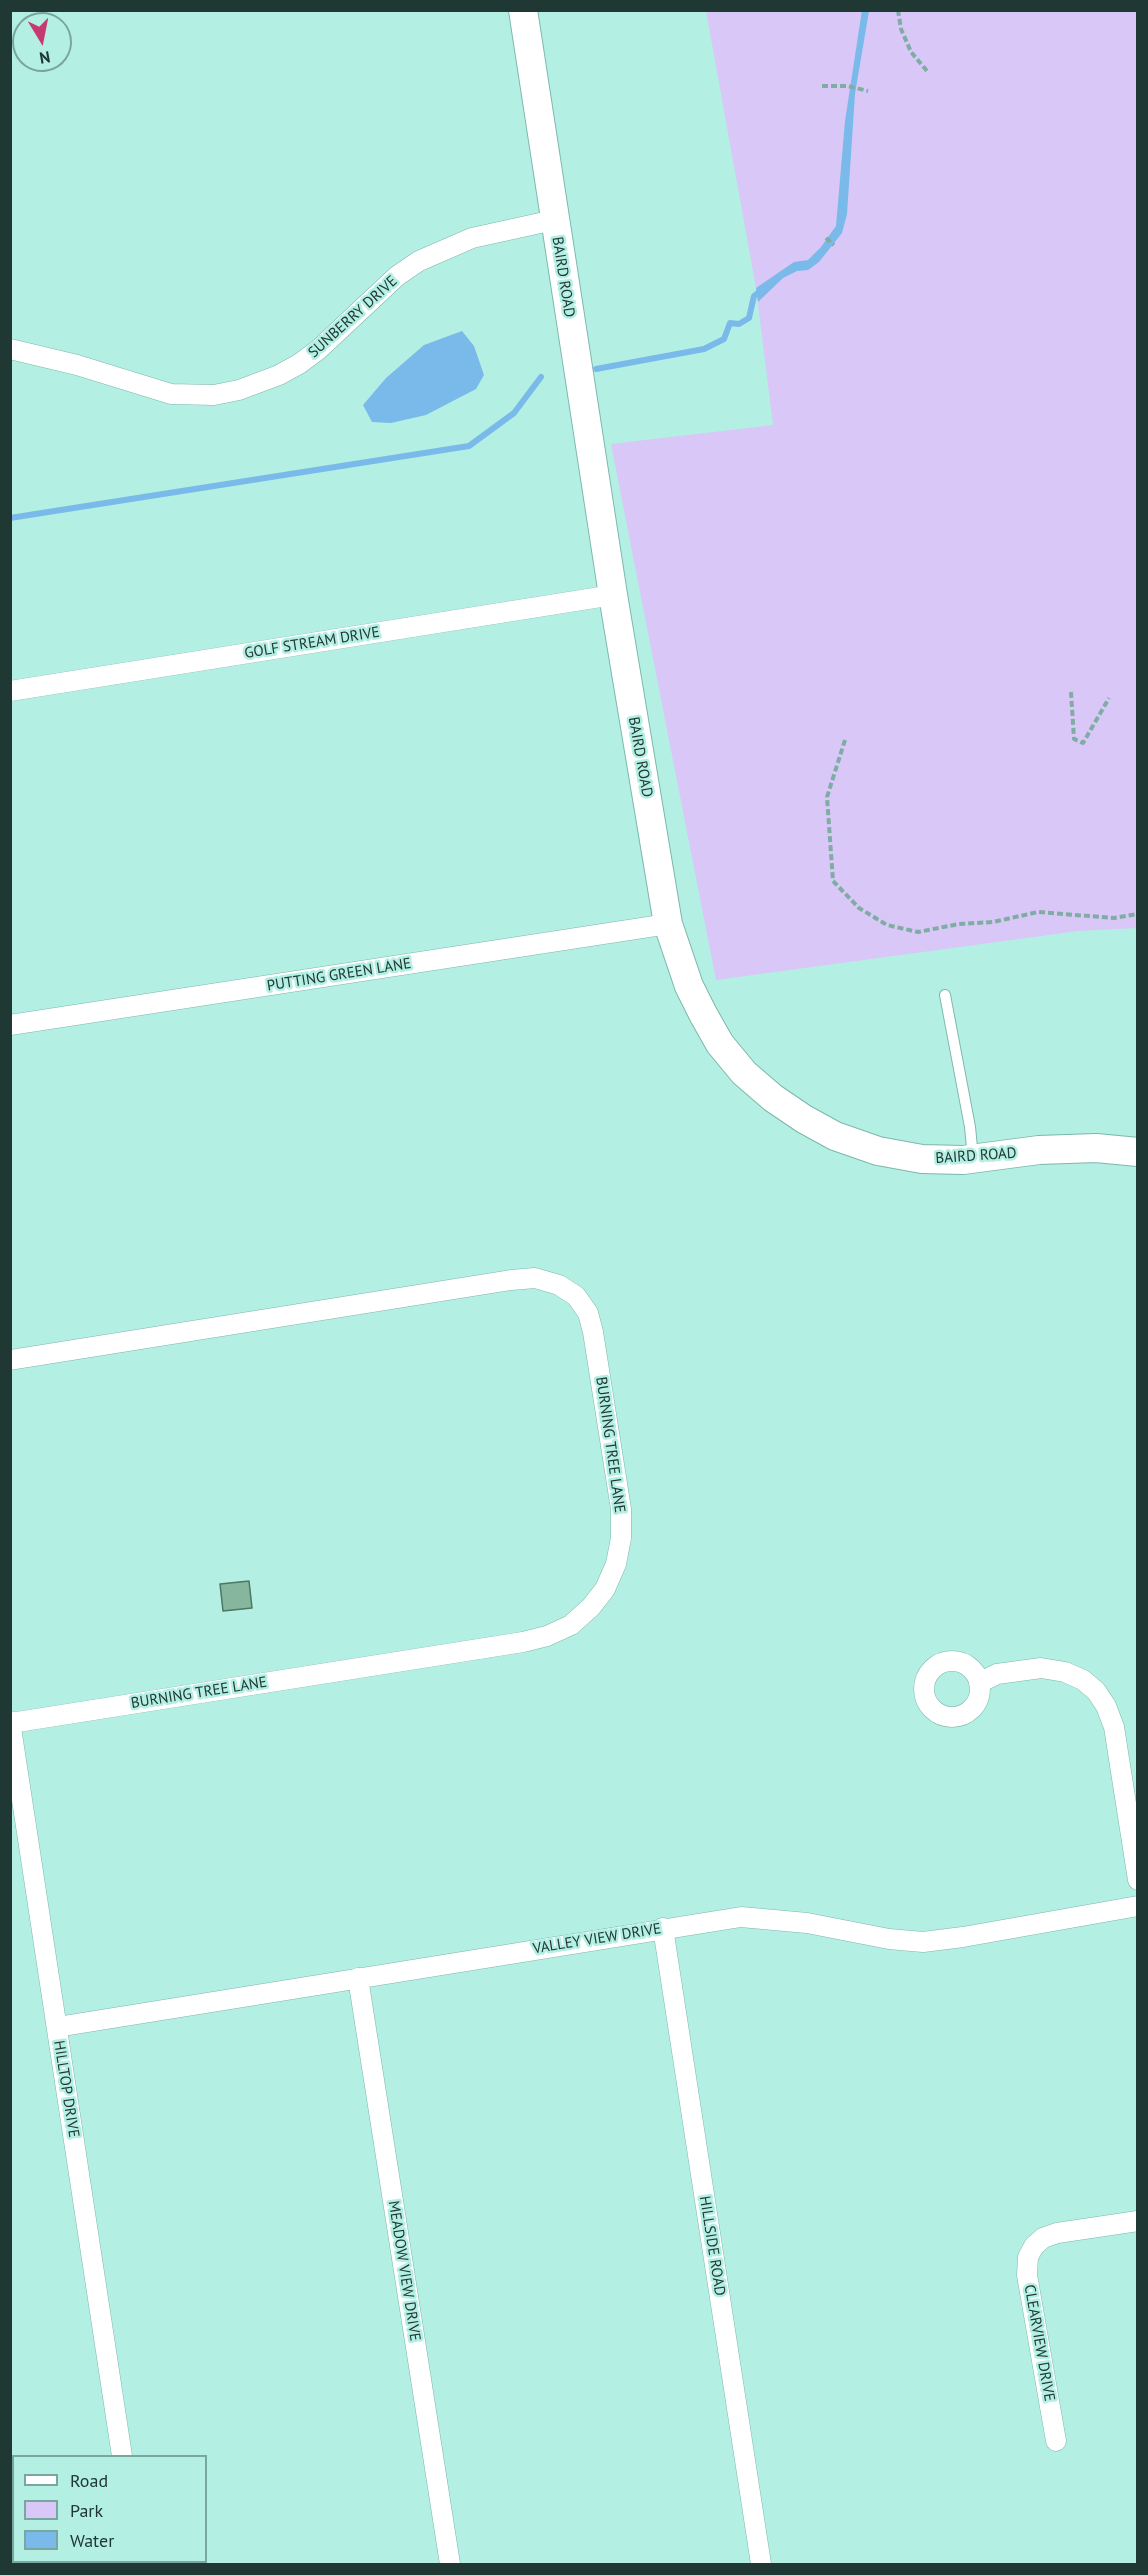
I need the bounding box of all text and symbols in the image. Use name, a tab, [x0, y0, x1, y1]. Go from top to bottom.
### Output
north arrow	[12, 12, 72, 72]
text: N	[38, 47, 52, 69]
street label: BAIRD ROAD	[548, 235, 578, 319]
street label: SUNBERRY DRIVE	[305, 272, 401, 362]
street label: GOLF STREAM DRIVE	[243, 623, 381, 663]
street label: BAIRD ROAD	[624, 715, 656, 799]
street label: PUTTING GREEN LANE	[266, 955, 412, 995]
street label: BAIRD ROAD	[935, 1144, 1017, 1168]
street label: BURNING TREE LANE	[592, 1376, 628, 1514]
street label: BURNING TREE LANE	[130, 1673, 268, 1713]
street label: VALLEY VIEW DRIVE	[532, 1920, 662, 1958]
street label: HILLTOP DRIVE	[49, 2039, 83, 2139]
street label: HILLSIDE ROAD	[695, 2195, 729, 2297]
street label: MEADOW VIEW DRIVE	[384, 2200, 424, 2342]
street label: CLEARVIEW DRIVE	[1020, 2283, 1058, 2403]
legend	[12, 2455, 207, 2563]
text: Road	[70, 2469, 108, 2492]
text: Park	[70, 2499, 103, 2522]
text: Water	[70, 2529, 114, 2552]

